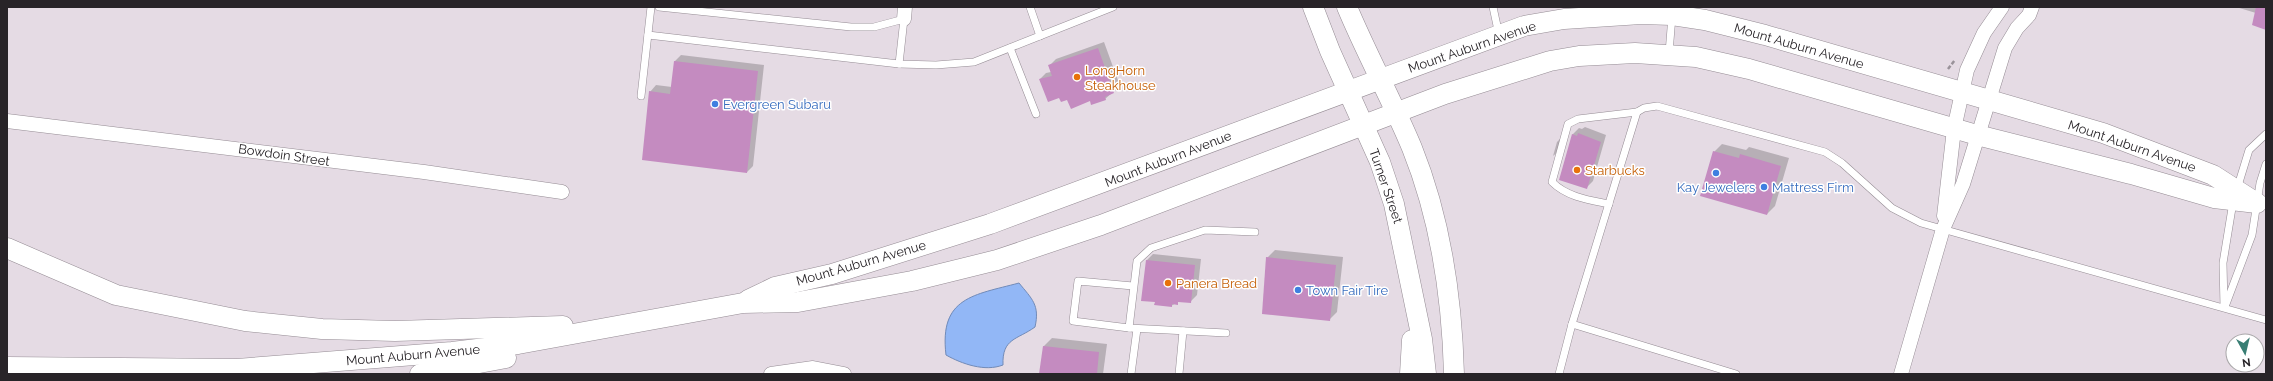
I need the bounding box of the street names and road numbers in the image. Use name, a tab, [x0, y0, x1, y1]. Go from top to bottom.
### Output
street label: Mount Auburn Avenue	[1406, 18, 1538, 76]
street label: Mount Auburn Avenue	[1732, 20, 1866, 72]
street label: Mount Auburn Avenue	[2066, 117, 2198, 175]
street label: Mount Auburn Avenue	[1103, 128, 1234, 190]
street label: Bowdoin Street	[237, 141, 331, 169]
street label: Turner Street	[1366, 147, 1406, 226]
street label: Mount Auburn Avenue	[794, 237, 928, 289]
street label: Mount Auburn Avenue	[345, 342, 481, 368]

